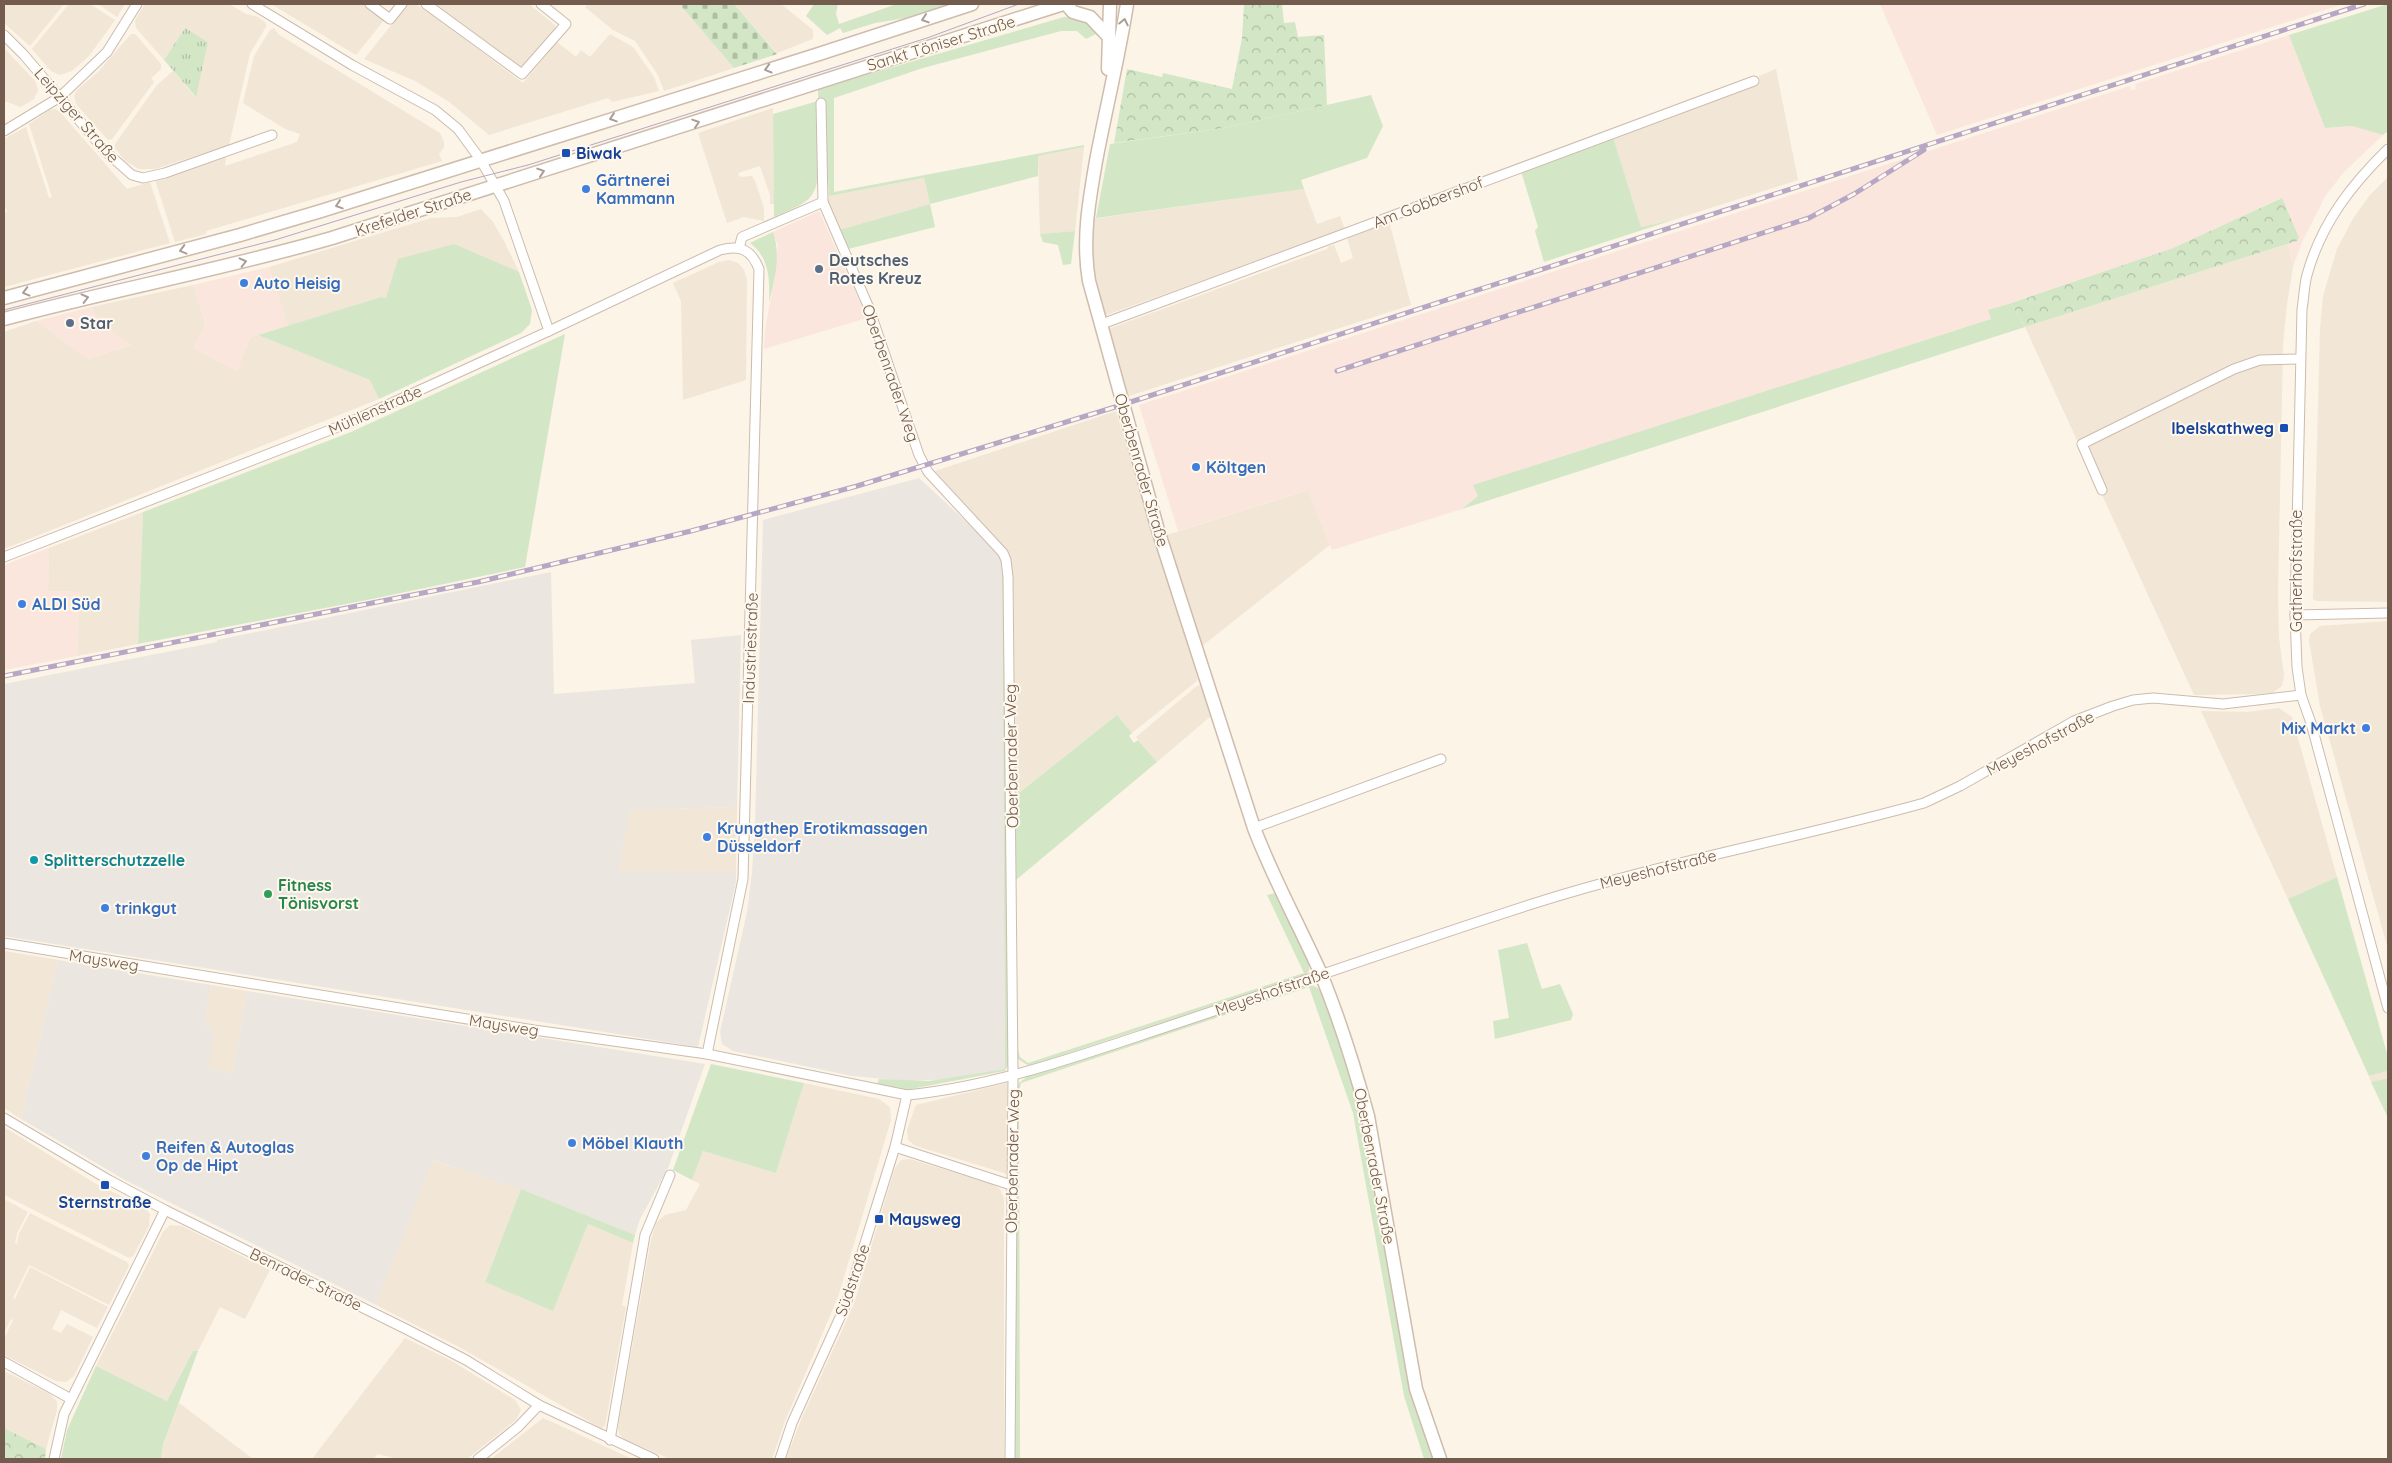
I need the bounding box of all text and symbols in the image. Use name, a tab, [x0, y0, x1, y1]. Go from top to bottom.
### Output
street label: Sankt Töniser Straße	[864, 11, 1018, 75]
one-way arrow	[922, 13, 930, 23]
one-way arrow	[1118, 18, 1128, 27]
street label: Leipziger Straße	[30, 63, 124, 167]
one-way arrow	[764, 64, 773, 74]
one-way arrow	[609, 112, 618, 122]
one-way arrow	[692, 118, 700, 128]
place label: Biwak	[576, 143, 622, 163]
marker: Biwak	[560, 147, 572, 159]
one-way arrow	[537, 168, 545, 178]
place label: Gärtnerei Kammann	[596, 170, 675, 208]
street label: Am Gobbershof	[1370, 172, 1486, 232]
marker: Gärtnerei Kammann	[580, 183, 592, 195]
street label: Krefelder Straße	[352, 184, 474, 240]
one-way arrow	[336, 200, 344, 210]
one-way arrow	[179, 244, 188, 255]
place label: Deutsches Rotes Kreuz	[829, 250, 922, 288]
one-way arrow	[239, 257, 248, 268]
marker: Deutsches Rotes Kreuz	[813, 263, 825, 275]
place label: Auto Heisig	[254, 273, 341, 293]
marker: Auto Heisig	[238, 277, 250, 289]
one-way arrow	[23, 286, 31, 296]
one-way arrow	[80, 293, 89, 304]
street label: Oberbenrader Weg	[858, 302, 924, 444]
place label: Star	[80, 313, 113, 333]
marker: Star	[64, 317, 76, 329]
street label: Mühlenstraße	[325, 380, 425, 440]
street label: Oberbenrader Straße	[1110, 391, 1174, 549]
place label: Ibelskathweg	[2171, 418, 2274, 438]
marker: Ibelskathweg	[2278, 422, 2290, 434]
place label: Költgen	[1206, 457, 1266, 477]
marker: Költgen	[1190, 461, 1202, 473]
street label: Gatherhofstraße	[2286, 510, 2306, 632]
street label: Industriestraße	[738, 592, 762, 704]
place label: ALDI Süd	[32, 594, 101, 614]
marker: ALDI Süd	[16, 598, 28, 610]
street label: Oberbenrader Weg	[1000, 684, 1022, 828]
street label: Meyeshofstraße	[1983, 706, 2097, 780]
place label: Mix Markt	[2281, 718, 2356, 738]
marker: Mix Markt	[2360, 722, 2372, 734]
place label: Krungthep Erotikmassagen Düsseldorf	[717, 818, 928, 856]
marker: Krungthep Erotikmassagen Düsseldorf	[701, 831, 713, 843]
street label: Meyeshofstraße	[1598, 845, 1718, 893]
place label: Splitterschutzzelle	[44, 850, 185, 870]
marker: Splitterschutzzelle	[28, 854, 40, 866]
place label: Fitness Tönisvorst	[278, 875, 359, 913]
marker: Fitness Tönisvorst	[262, 888, 274, 900]
place label: trinkgut	[115, 898, 177, 918]
marker: trinkgut	[99, 902, 111, 914]
street label: Maysweg	[68, 945, 140, 975]
street label: Meyeshofstraße	[1212, 962, 1332, 1020]
street label: Maysweg	[468, 1010, 540, 1040]
street label: Oberbenrader Straße	[1350, 1086, 1400, 1246]
street label: Oberbenrader Weg	[1001, 1089, 1023, 1233]
place label: Möbel Klauth	[582, 1133, 683, 1153]
place label: Reifen & Autoglas Op de Hipt	[156, 1137, 294, 1175]
marker: Möbel Klauth	[566, 1137, 578, 1149]
marker: Reifen & Autoglas Op de Hipt	[140, 1150, 152, 1162]
marker: Sternstraße	[99, 1179, 111, 1191]
place label: Sternstraße	[58, 1192, 152, 1212]
place label: Maysweg	[889, 1209, 961, 1229]
marker: Maysweg	[873, 1213, 885, 1225]
street label: Südstraße	[830, 1241, 874, 1319]
street label: Benrader Straße	[247, 1243, 365, 1315]

